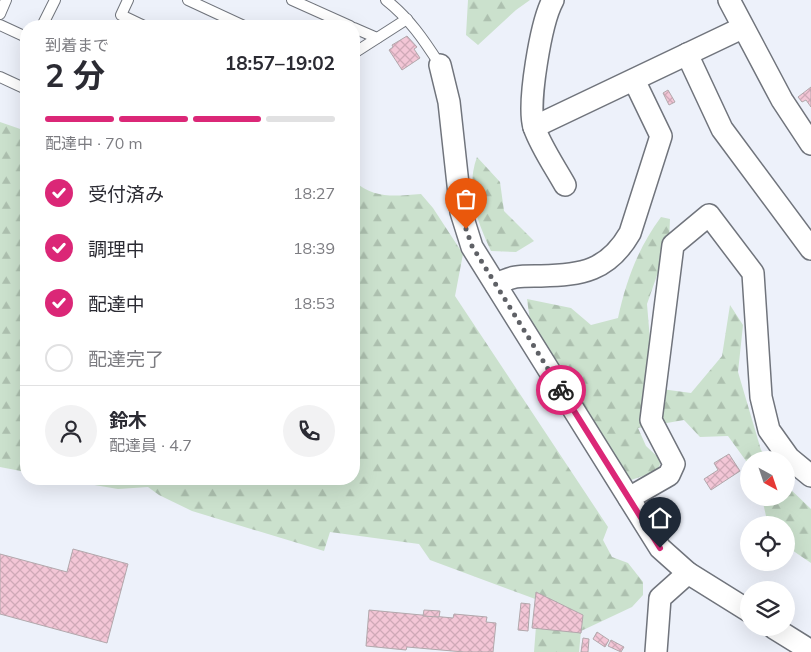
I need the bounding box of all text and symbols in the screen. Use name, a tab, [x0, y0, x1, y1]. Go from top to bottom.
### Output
text: 到着まで	[45, 35, 109, 55]
text: 18:57–19:02	[225, 51, 335, 75]
text: 2 分	[45, 55, 105, 95]
text: 配達中 · 70 m	[45, 133, 142, 153]
pin	[445, 178, 487, 229]
icon: check	[45, 179, 73, 207]
text: 受付済み	[88, 182, 164, 206]
text: 18:27	[293, 183, 335, 203]
icon: bag	[452, 185, 480, 213]
icon: check	[45, 234, 73, 262]
text: 調理中	[88, 237, 145, 261]
text: 18:39	[293, 238, 335, 258]
icon: check	[45, 289, 73, 317]
text: 配達中	[88, 292, 145, 316]
text: 18:53	[293, 293, 335, 313]
text: 配達完了	[88, 347, 164, 371]
courier	[536, 365, 586, 415]
icon: bike	[547, 376, 575, 404]
button: person	[45, 405, 97, 457]
button: phone	[283, 405, 335, 457]
text: 鈴木	[109, 408, 147, 432]
text: 配達員 · 4.7	[109, 435, 192, 455]
north arrow	[740, 451, 795, 506]
map controls	[740, 451, 795, 636]
pin	[639, 497, 681, 548]
icon: home	[646, 504, 674, 532]
button: locate	[740, 516, 795, 571]
button: layers	[740, 581, 795, 636]

